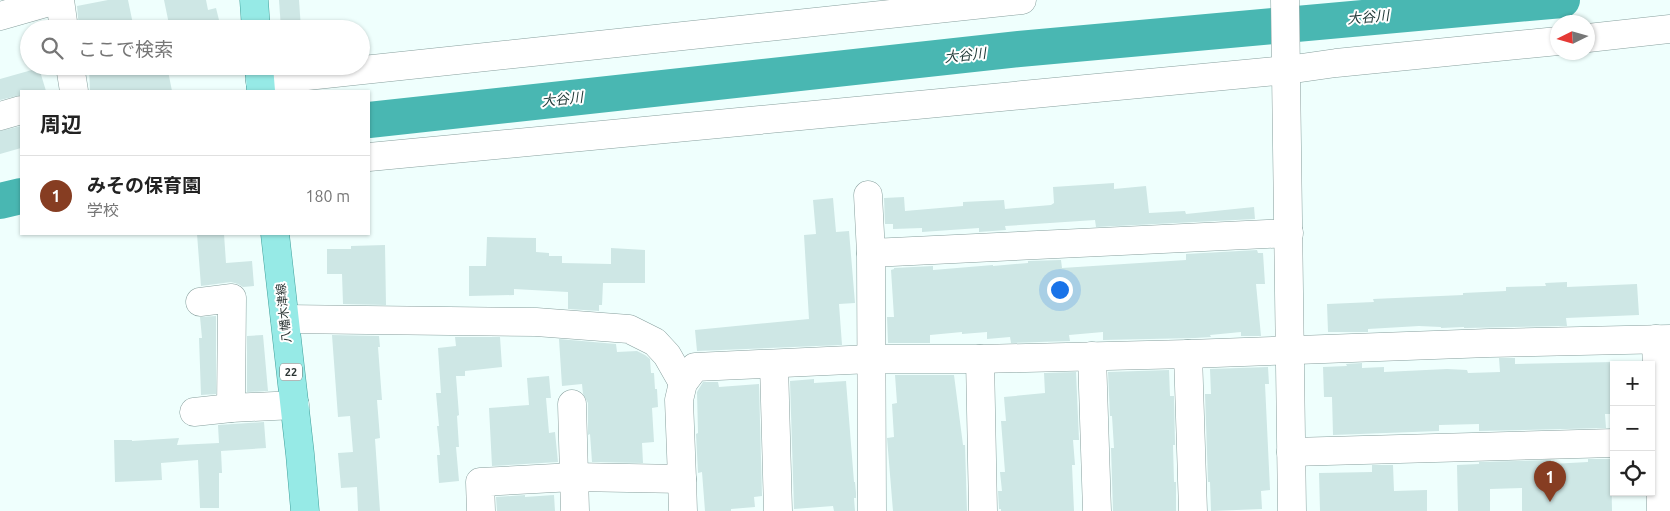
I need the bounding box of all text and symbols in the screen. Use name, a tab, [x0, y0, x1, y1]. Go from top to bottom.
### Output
water label: 大谷川	[1346, 7, 1392, 27]
north arrow	[1550, 15, 1595, 60]
search box	[20, 20, 370, 75]
icon: search	[38, 34, 66, 62]
text: ここで検索	[78, 38, 173, 60]
water label: 大谷川	[943, 45, 989, 65]
water label: 大谷川	[540, 89, 586, 109]
text: 周辺	[40, 112, 82, 136]
text: みその保育園	[87, 174, 201, 196]
text: 1	[51, 187, 61, 205]
text: 180 m	[305, 187, 350, 205]
text: 学校	[87, 201, 119, 219]
your location	[1047, 277, 1073, 303]
street label: 八幡木津線	[274, 283, 293, 344]
map controls	[1610, 361, 1655, 496]
button: +	[1610, 361, 1655, 406]
road number: 22	[280, 364, 302, 381]
button: −	[1610, 406, 1655, 451]
button: locate	[1610, 451, 1655, 496]
pin: 1	[1534, 461, 1566, 502]

